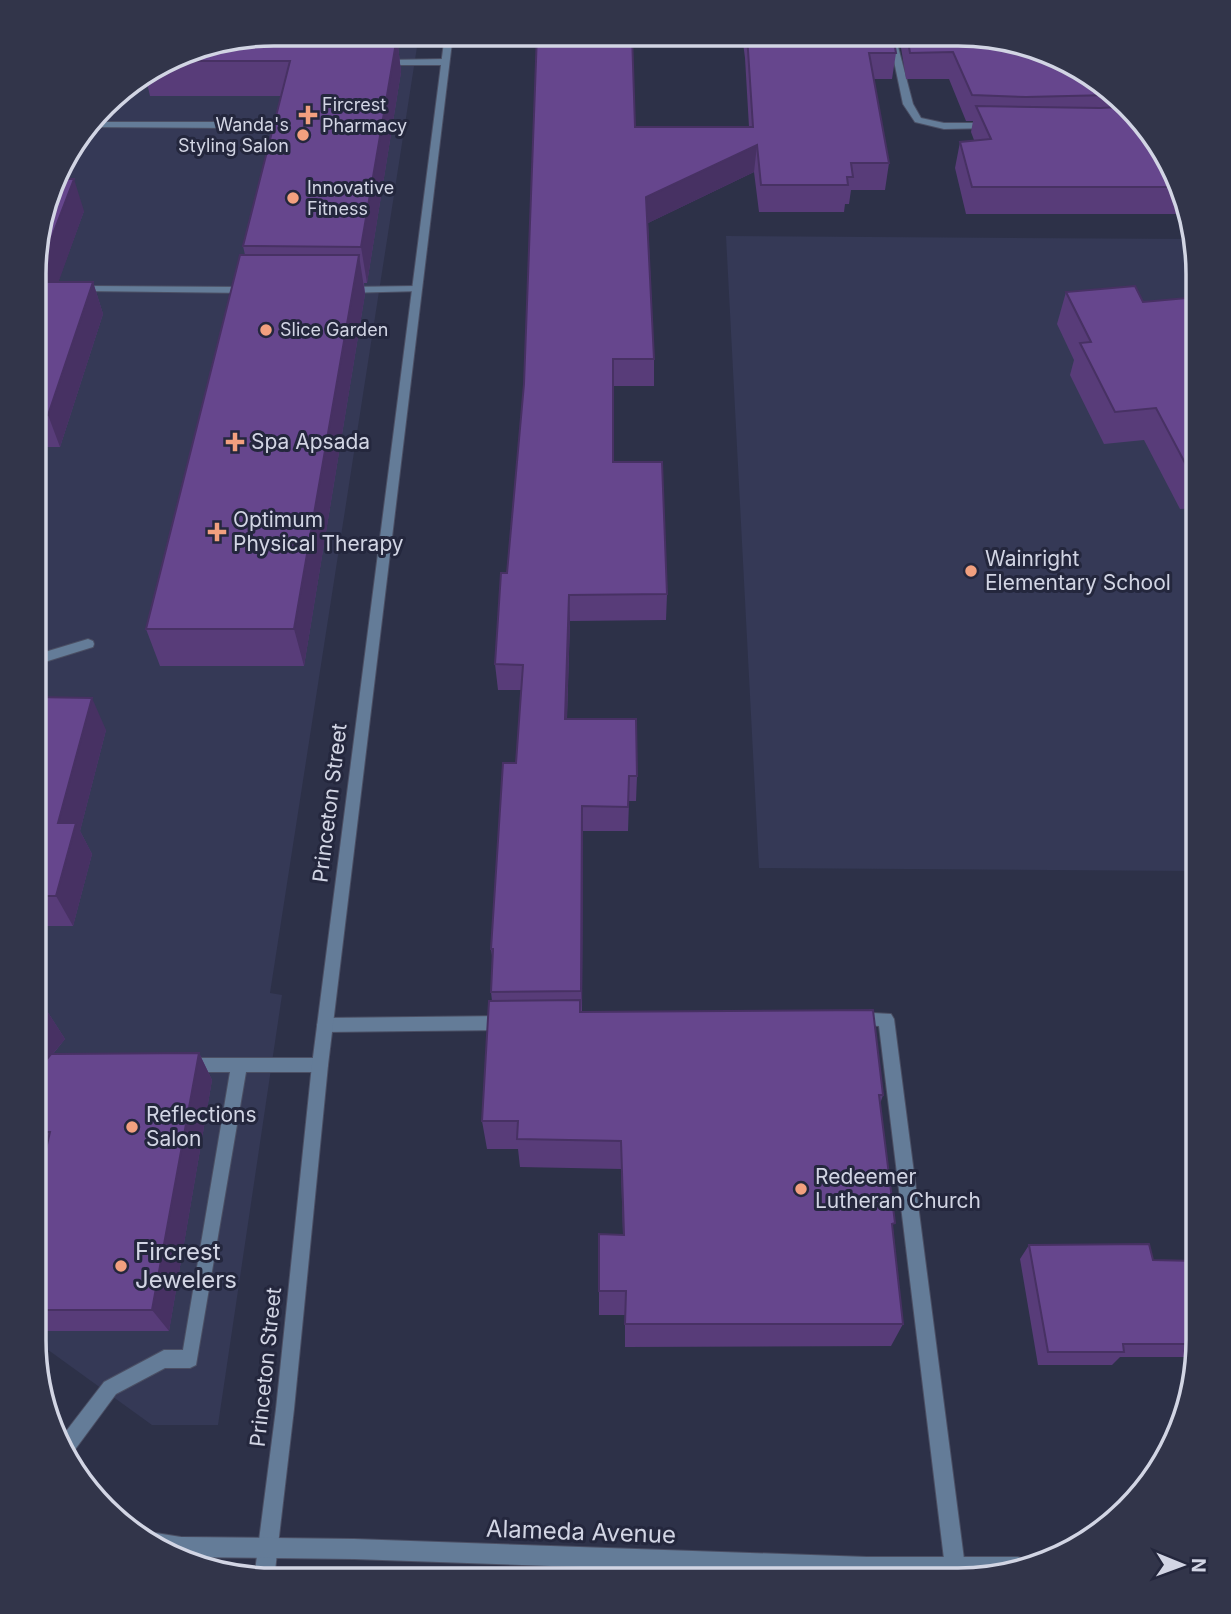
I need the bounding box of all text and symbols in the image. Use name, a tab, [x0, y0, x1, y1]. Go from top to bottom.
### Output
place label: Fircrest Pharmacy	[322, 94, 407, 136]
marker: Fircrest Pharmacy	[300, 107, 316, 123]
place label: Wanda's Styling Salon	[178, 114, 289, 156]
marker: Wanda's Styling Salon	[295, 127, 311, 143]
place label: Innovative Fitness	[307, 177, 394, 219]
marker: Innovative Fitness	[285, 190, 301, 206]
place label: Slice Garden	[280, 319, 388, 340]
marker: Slice Garden	[258, 322, 274, 338]
place label: Spa Apsada	[251, 429, 370, 454]
marker: Spa Apsada	[225, 432, 245, 452]
place label: Optimum Physical Therapy	[233, 507, 404, 556]
marker: Optimum Physical Therapy	[207, 522, 227, 542]
place label: Wainright Elementary School	[985, 546, 1171, 595]
marker: Wainright Elementary School	[963, 563, 979, 579]
street label: Princeton Street	[307, 722, 352, 884]
place label: Reflections Salon	[146, 1102, 257, 1151]
marker: Reflections Salon	[124, 1119, 140, 1135]
place label: Redeemer Lutheran Church	[815, 1164, 981, 1213]
marker: Redeemer Lutheran Church	[793, 1181, 809, 1197]
place label: Fircrest Jewelers	[135, 1237, 237, 1294]
marker: Fircrest Jewelers	[113, 1258, 129, 1274]
street label: Princeton Street	[245, 1286, 286, 1448]
street label: Alameda Avenue	[486, 1514, 677, 1549]
north arrow	[1147, 1530, 1217, 1600]
text: N	[1187, 1558, 1210, 1573]

